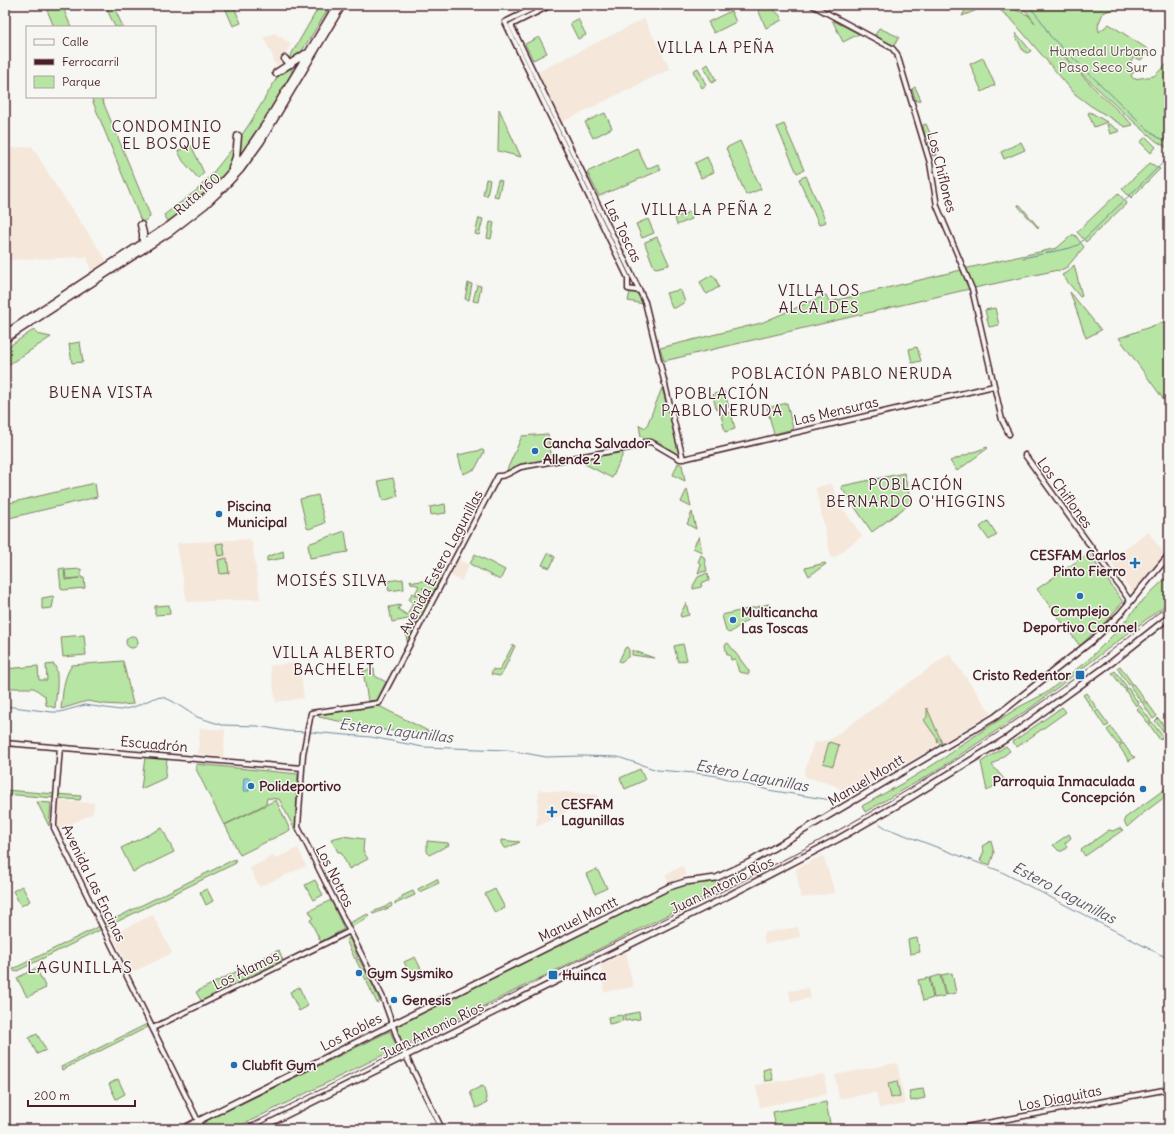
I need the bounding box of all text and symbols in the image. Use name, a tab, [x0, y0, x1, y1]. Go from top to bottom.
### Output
legend	[26, 26, 156, 98]
text: Calle	[62, 34, 89, 49]
district label: VILLA LA PEÑA	[657, 38, 775, 57]
park label: Humedal Urbano Paso Seco Sur	[1049, 42, 1157, 76]
text: Ferrocarril	[62, 54, 119, 69]
text: Parque	[62, 74, 101, 89]
district label: CONDOMINIO EL BOSQUE	[112, 117, 222, 153]
street label: Los Chiflones	[923, 130, 961, 214]
street label: Ruta 160	[170, 169, 224, 219]
street label: Las Toscas	[600, 197, 646, 265]
district label: VILLA LA PEÑA 2	[641, 200, 773, 219]
district label: VILLA LOS ALCALDES	[778, 281, 860, 317]
district label: POBLACIÓN PABLO NERUDA	[731, 363, 953, 383]
district label: BUENA VISTA	[49, 383, 153, 402]
district label: POBLACIÓN PABLO NERUDA	[661, 383, 783, 420]
street label: Las Mensuras	[792, 392, 880, 430]
place label: Cancha Salvador Allende 2	[543, 434, 650, 468]
marker: Cancha Salvador Allende 2	[530, 446, 540, 456]
street label: Los Chiflones	[1033, 454, 1097, 532]
district label: POBLACIÓN BERNARDO O'HIGGINS	[826, 474, 1006, 511]
street label: Avenida Estero Lagunillas	[395, 487, 487, 637]
place label: Piscina Municipal	[227, 497, 287, 531]
marker: Piscina Municipal	[214, 509, 224, 519]
place label: CESFAM Carlos Pinto Fierro	[1030, 546, 1127, 580]
marker: CESFAM Carlos Pinto Fierro	[1129, 557, 1141, 569]
district label: MOISÉS SILVA	[276, 571, 388, 590]
marker: Complejo Deportivo Coronel	[1075, 591, 1085, 601]
place label: Complejo Deportivo Coronel	[1023, 602, 1137, 636]
place label: Multicancha Las Toscas	[741, 603, 818, 637]
marker: Multicancha Las Toscas	[728, 615, 738, 625]
district label: VILLA ALBERTO BACHELET	[272, 643, 396, 679]
place label: Cristo Redentor	[973, 666, 1071, 684]
marker: Cristo Redentor	[1074, 669, 1086, 681]
water label: Estero Lagunillas	[338, 714, 455, 747]
street label: Escuadrón	[120, 732, 188, 756]
street label: Manuel Montt	[825, 750, 908, 810]
water label: Estero Lagunillas	[694, 755, 811, 796]
place label: Parroquia Inmaculada Concepción	[992, 772, 1135, 806]
place label: Polideportivo	[259, 777, 341, 795]
marker: Polideportivo	[246, 781, 256, 791]
marker: Parroquia Inmaculada Concepción	[1138, 784, 1148, 794]
place label: CESFAM Lagunillas	[561, 795, 625, 829]
marker: CESFAM Lagunillas	[546, 806, 558, 818]
street label: Avenida Las Encinas	[58, 821, 130, 945]
street label: Los Notros	[312, 842, 358, 910]
street label: Juan Antonio Ríos	[667, 852, 777, 918]
water label: Estero Lagunillas	[1009, 857, 1120, 928]
street label: Manuel Montt	[535, 892, 621, 946]
street label: Los Álamos	[210, 946, 282, 994]
district label: LAGUNILLAS	[27, 957, 133, 977]
place label: Gym Sysmiko	[367, 964, 453, 982]
place label: Huinca	[562, 966, 606, 984]
marker: Gym Sysmiko	[354, 968, 364, 978]
marker: Huinca	[547, 969, 559, 981]
place label: Genesis	[402, 991, 452, 1009]
marker: Genesis	[389, 995, 399, 1005]
street label: Juan Antonio Ríos	[377, 997, 487, 1063]
street label: Los Robles	[317, 1009, 385, 1055]
place label: Clubfit Gym	[242, 1056, 317, 1074]
marker: Clubfit Gym	[229, 1060, 239, 1070]
street label: Los Diaguitas	[1017, 1081, 1103, 1115]
scale bar	[28, 1082, 135, 1108]
text: 200 m	[34, 1088, 70, 1103]

